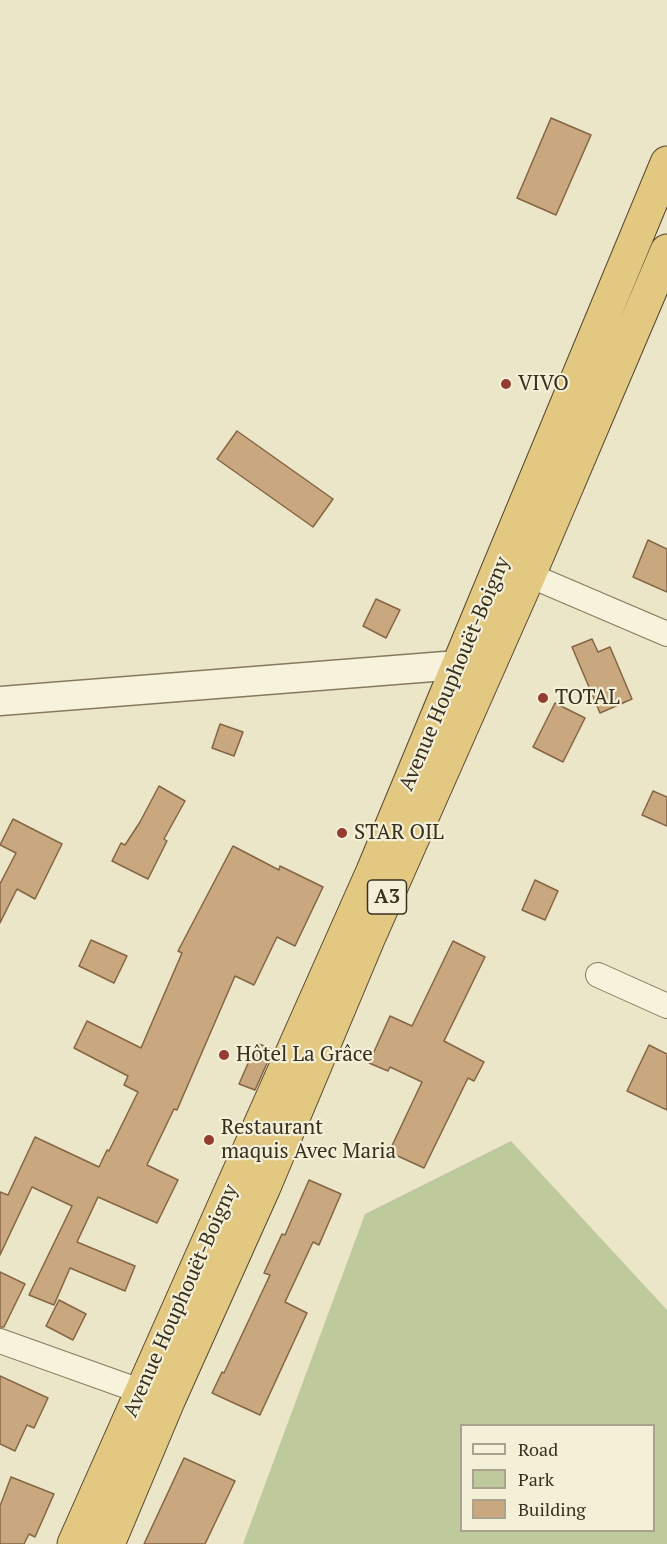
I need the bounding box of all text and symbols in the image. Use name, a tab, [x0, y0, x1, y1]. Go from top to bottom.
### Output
place label: VIVO	[518, 371, 569, 397]
marker: VIVO	[499, 377, 513, 391]
street label: Avenue Houphouët-Boigny	[394, 553, 516, 795]
place label: TOTAL	[555, 685, 620, 711]
marker: TOTAL	[536, 691, 550, 705]
place label: STAR OIL	[354, 820, 444, 846]
marker: STAR OIL	[335, 826, 349, 840]
road number: A3	[368, 880, 406, 914]
place label: Hôtel La Grâce	[236, 1042, 373, 1068]
marker: Hôtel La Grâce	[217, 1048, 231, 1062]
place label: Restaurant maquis Avec Maria	[221, 1115, 396, 1165]
marker: Restaurant maquis Avec Maria	[202, 1133, 216, 1147]
street label: Avenue Houphouët-Boigny	[118, 1181, 244, 1421]
legend	[460, 1424, 655, 1532]
text: Road	[518, 1437, 558, 1461]
text: Park	[518, 1467, 554, 1491]
text: Building	[518, 1497, 586, 1521]

